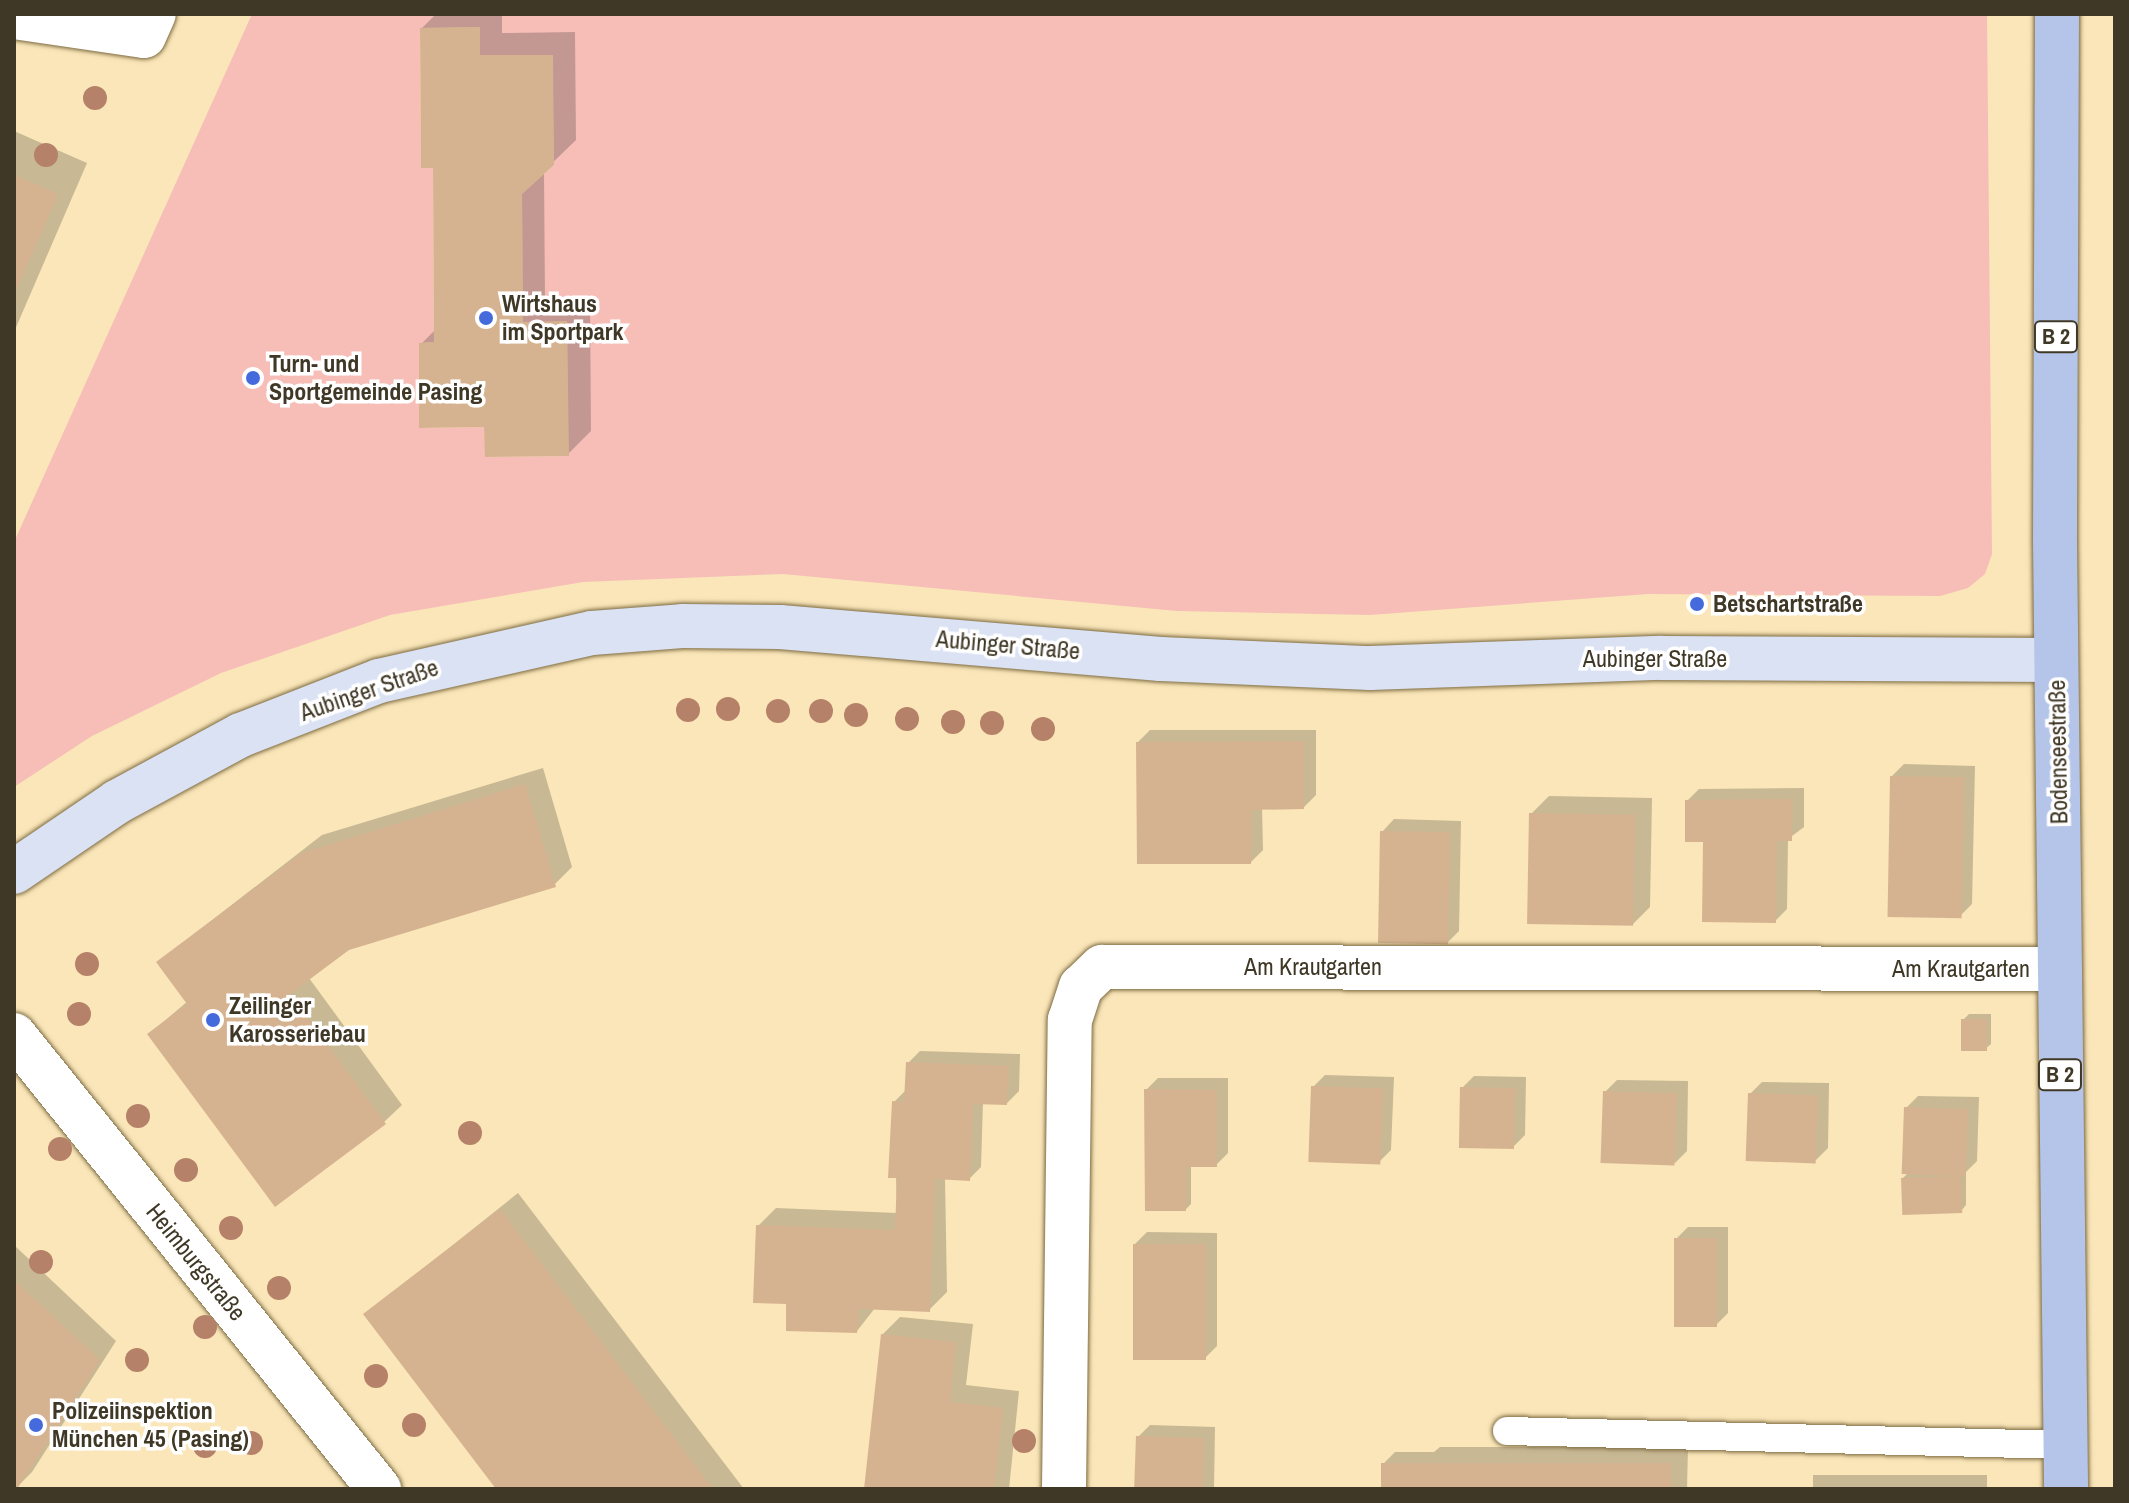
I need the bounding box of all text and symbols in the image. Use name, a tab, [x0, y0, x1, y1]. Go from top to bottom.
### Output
place label: Wirtshaus im Sportpark	[502, 290, 623, 346]
marker: Wirtshaus im Sportpark	[477, 309, 495, 327]
road number: B 2	[2032, 319, 2080, 355]
place label: Turn- und Sportgemeinde Pasing	[269, 350, 482, 406]
marker: Turn- und Sportgemeinde Pasing	[244, 369, 262, 387]
place label: Betschartstraße	[1713, 590, 1863, 618]
marker: Betschartstraße	[1688, 595, 1706, 613]
street label: Aubinger Straße	[935, 624, 1081, 666]
street label: Aubinger Straße	[1583, 645, 1727, 673]
street label: Aubinger Straße	[296, 653, 442, 727]
street label: Bodenseestraße	[2042, 680, 2074, 824]
street label: Am Krautgarten	[1244, 953, 1382, 981]
street label: Am Krautgarten	[1892, 955, 2030, 983]
place label: Zeilinger Karosseriebau	[229, 992, 366, 1048]
marker: Zeilinger Karosseriebau	[204, 1011, 222, 1029]
road number: B 2	[2036, 1057, 2084, 1093]
street label: Heimburgstraße	[140, 1198, 252, 1326]
place label: Polizeiinspektion München 45 (Pasing)	[52, 1397, 249, 1453]
marker: Polizeiinspektion München 45 (Pasing)	[27, 1416, 45, 1434]

